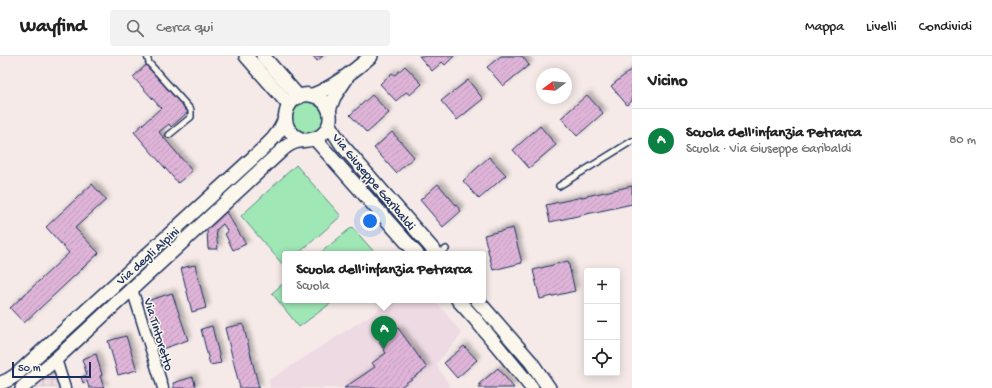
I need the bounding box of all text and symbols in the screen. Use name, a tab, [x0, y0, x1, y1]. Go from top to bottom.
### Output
search box	[110, 10, 390, 46]
text: Wayfind	[20, 16, 86, 39]
icon: search	[124, 17, 146, 39]
text: Cerca qui	[156, 19, 214, 37]
text: Mappa	[805, 19, 844, 36]
text: Livelli	[866, 19, 897, 36]
text: Condividi	[919, 19, 972, 36]
north arrow	[536, 68, 572, 104]
text: Vicino	[648, 72, 688, 92]
text: Scuola dell'infanzia Petrarca	[686, 124, 862, 142]
street label: Via Giuseppe Garibaldi	[328, 130, 418, 234]
text: A	[657, 133, 665, 148]
text: 80 m	[949, 133, 976, 148]
text: Scuola · Via Giuseppe Garibaldi	[686, 142, 851, 157]
your location	[360, 211, 380, 231]
street label: Via degli Alpini	[113, 225, 183, 290]
popup	[282, 251, 486, 303]
text: Scuola dell'infanzia Petrarca	[296, 261, 472, 279]
map controls	[584, 268, 620, 376]
button: +	[584, 268, 620, 304]
text: Scuola	[296, 279, 330, 294]
street label: Via Tintoretto	[139, 296, 176, 373]
button: −	[584, 304, 620, 340]
pin: A	[371, 316, 397, 349]
button: locate	[584, 340, 620, 376]
scale bar	[12, 360, 91, 379]
text: 50 m	[18, 363, 40, 375]

